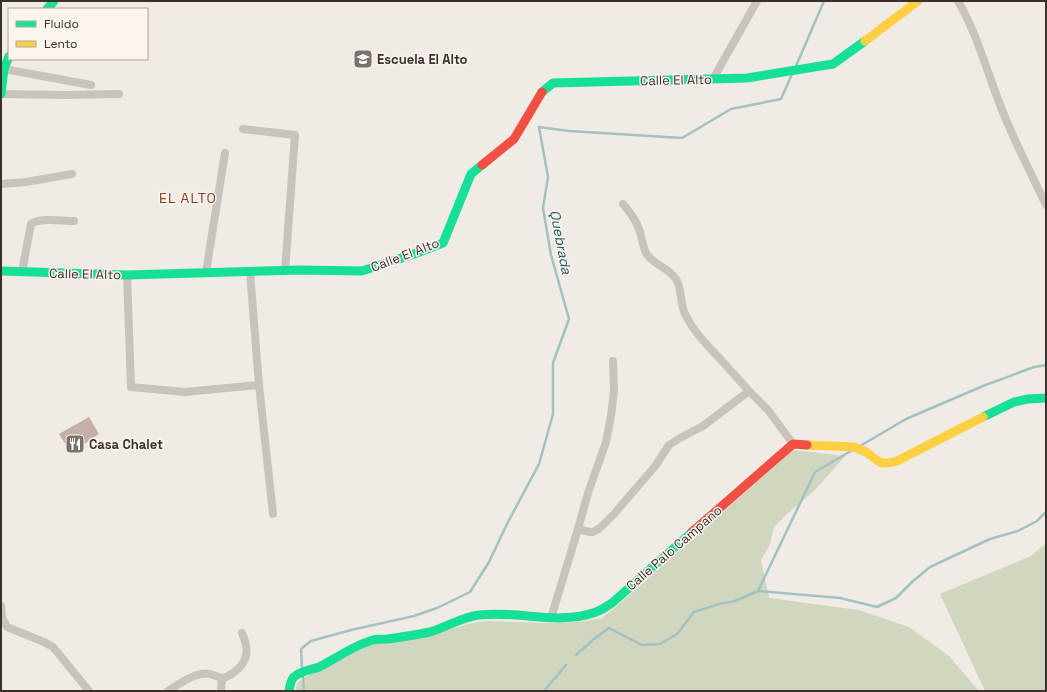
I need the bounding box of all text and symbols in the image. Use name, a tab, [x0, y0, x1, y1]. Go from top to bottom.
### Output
legend	[8, 8, 148, 60]
text: Fluido	[44, 16, 79, 32]
text: Lento	[44, 36, 78, 52]
school or university icon: Escuela El Alto	[352, 48, 374, 70]
place label: Escuela El Alto	[377, 51, 468, 68]
street label: Calle El Alto	[640, 71, 712, 89]
district label: EL ALTO	[159, 189, 217, 207]
water label: Quebrada	[546, 208, 576, 277]
street label: Calle El Alto	[368, 234, 442, 276]
street label: Calle El Alto	[49, 265, 121, 283]
restaurant icon: Casa Chalet	[64, 433, 86, 455]
place label: Casa Chalet	[89, 436, 163, 453]
street label: Calle Palo Campano	[622, 502, 726, 594]

